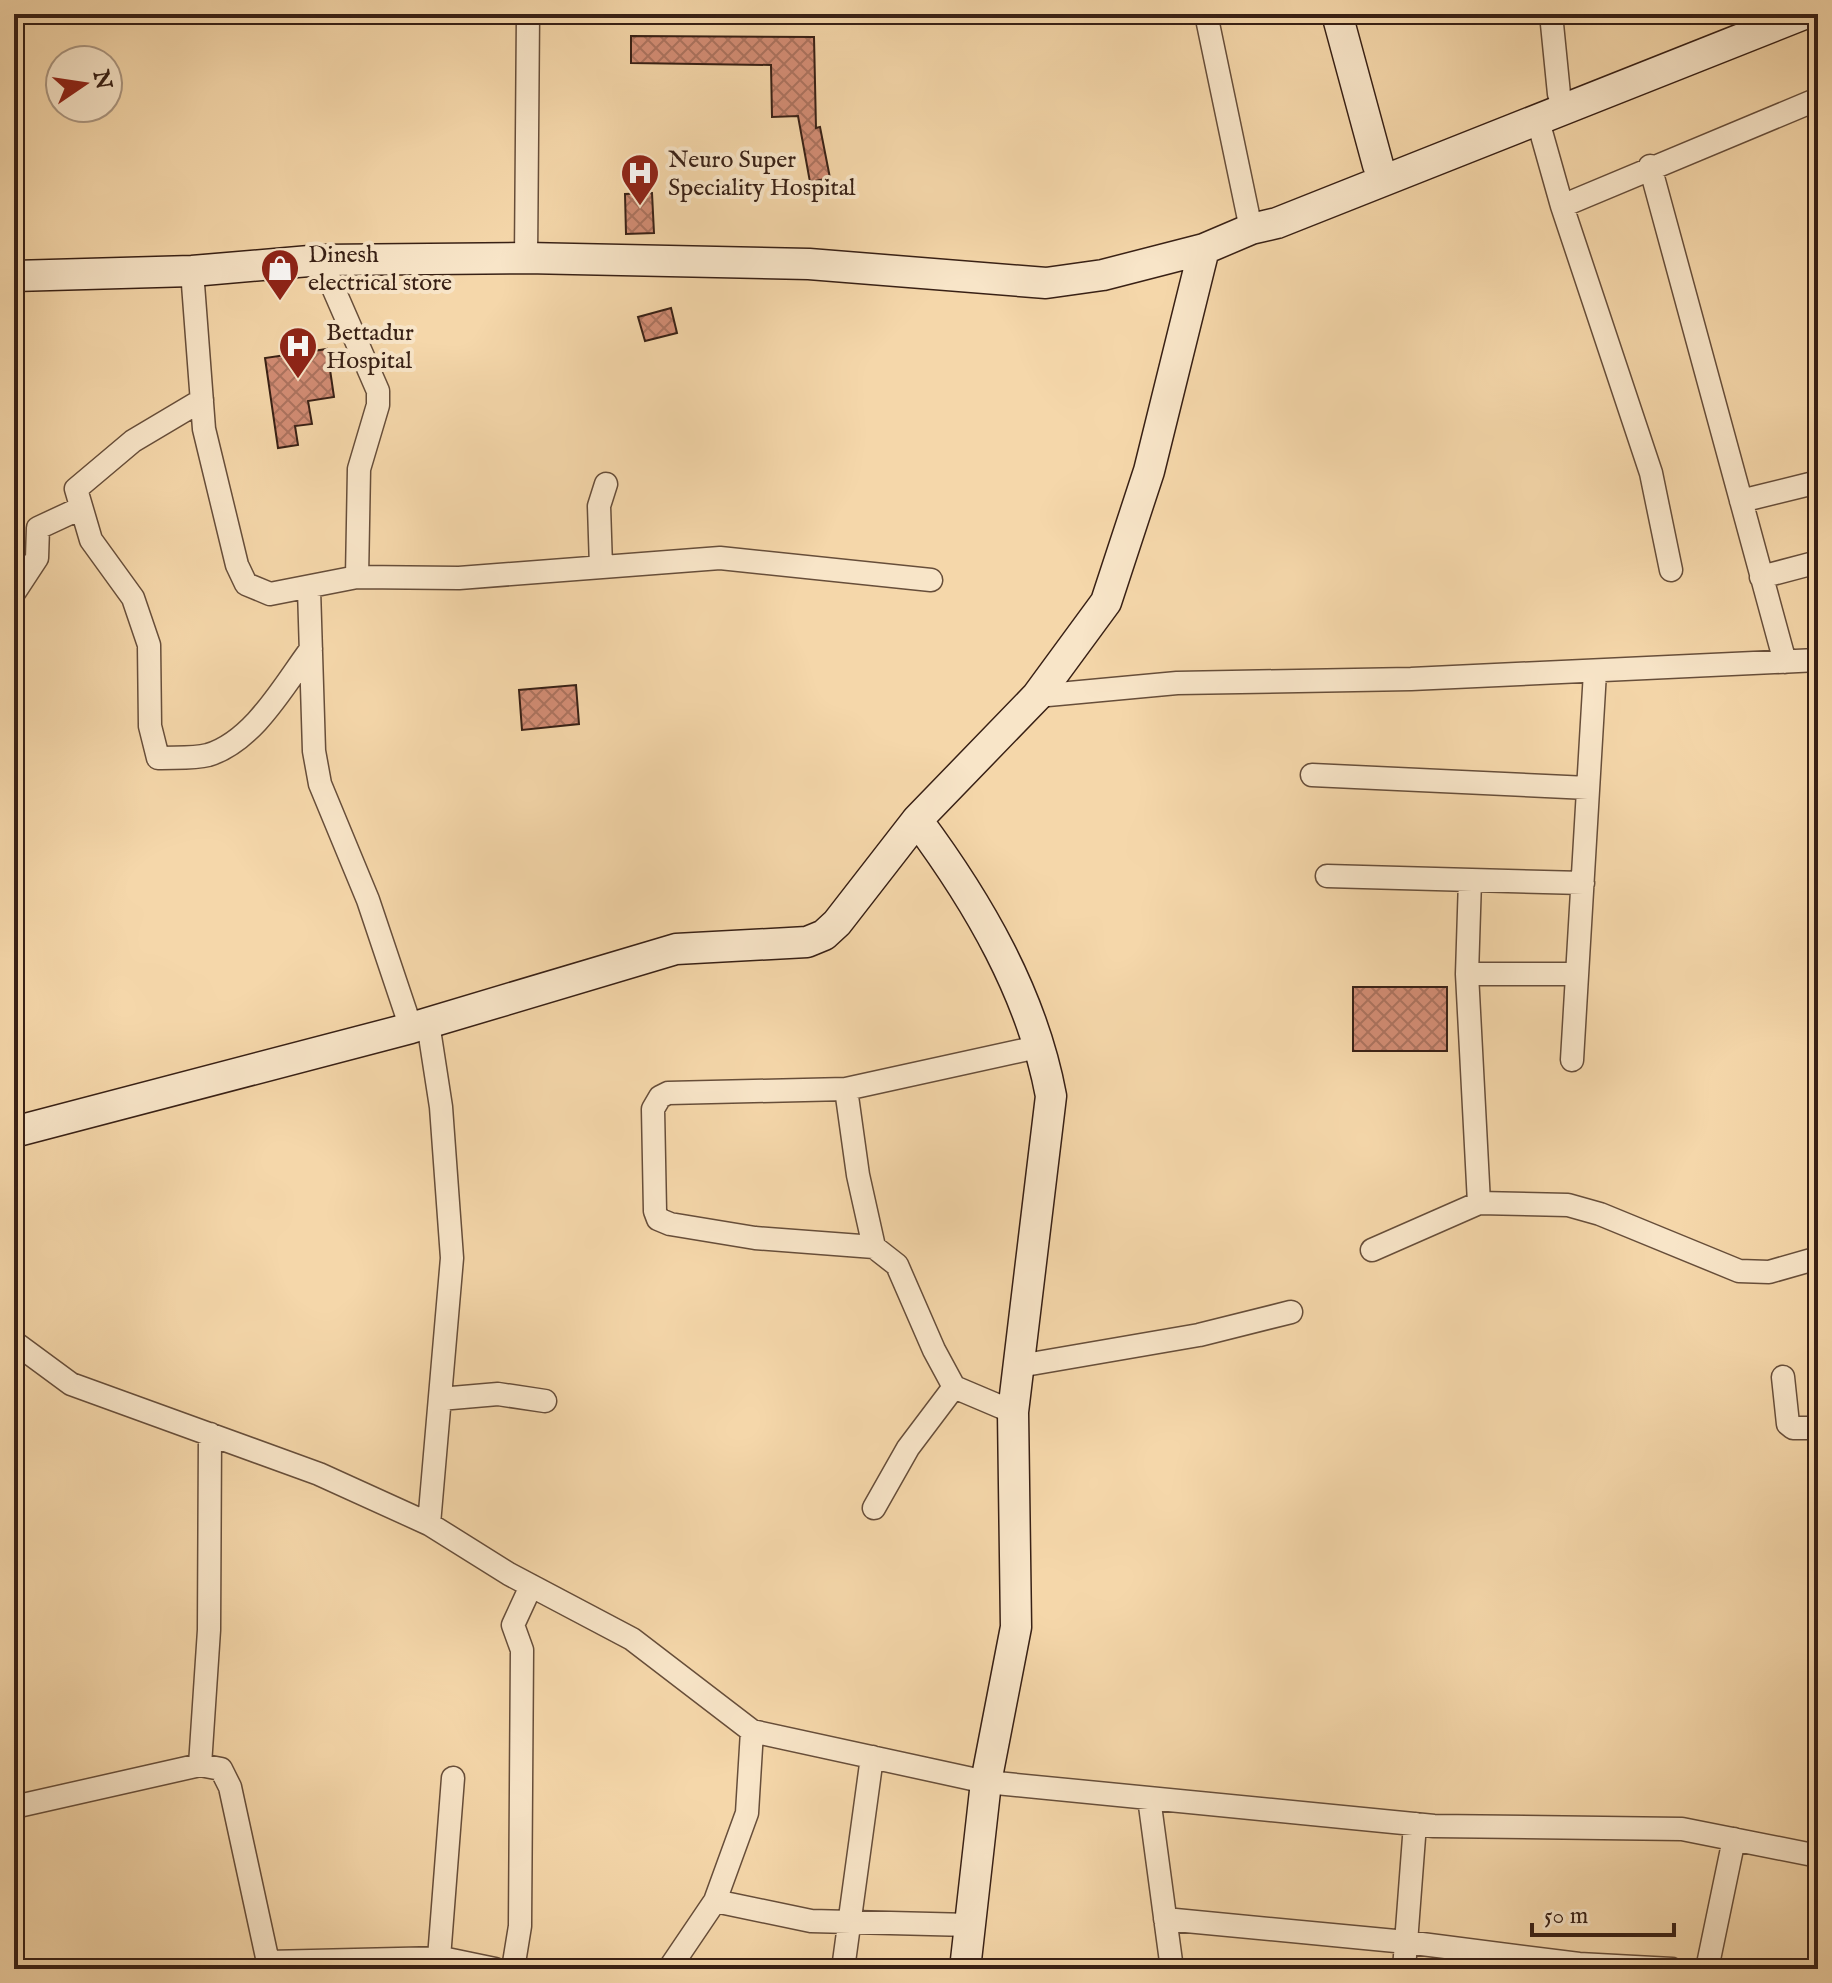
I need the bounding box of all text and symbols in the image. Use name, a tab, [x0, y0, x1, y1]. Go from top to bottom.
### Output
north arrow	[44, 44, 124, 124]
text: N	[86, 67, 117, 92]
place label: Neuro Super Speciality Hospital	[668, 145, 856, 204]
hospital icon: Neuro Super Speciality Hospital	[619, 152, 661, 207]
place label: Dinesh electrical store	[308, 240, 452, 299]
shop icon: Dinesh electrical store	[259, 247, 301, 302]
place label: Bettadur Hospital	[326, 318, 414, 377]
hospital icon: Bettadur Hospital	[277, 325, 319, 380]
scale bar	[1532, 1887, 1674, 1937]
text: 50 m	[1544, 1901, 1588, 1932]

